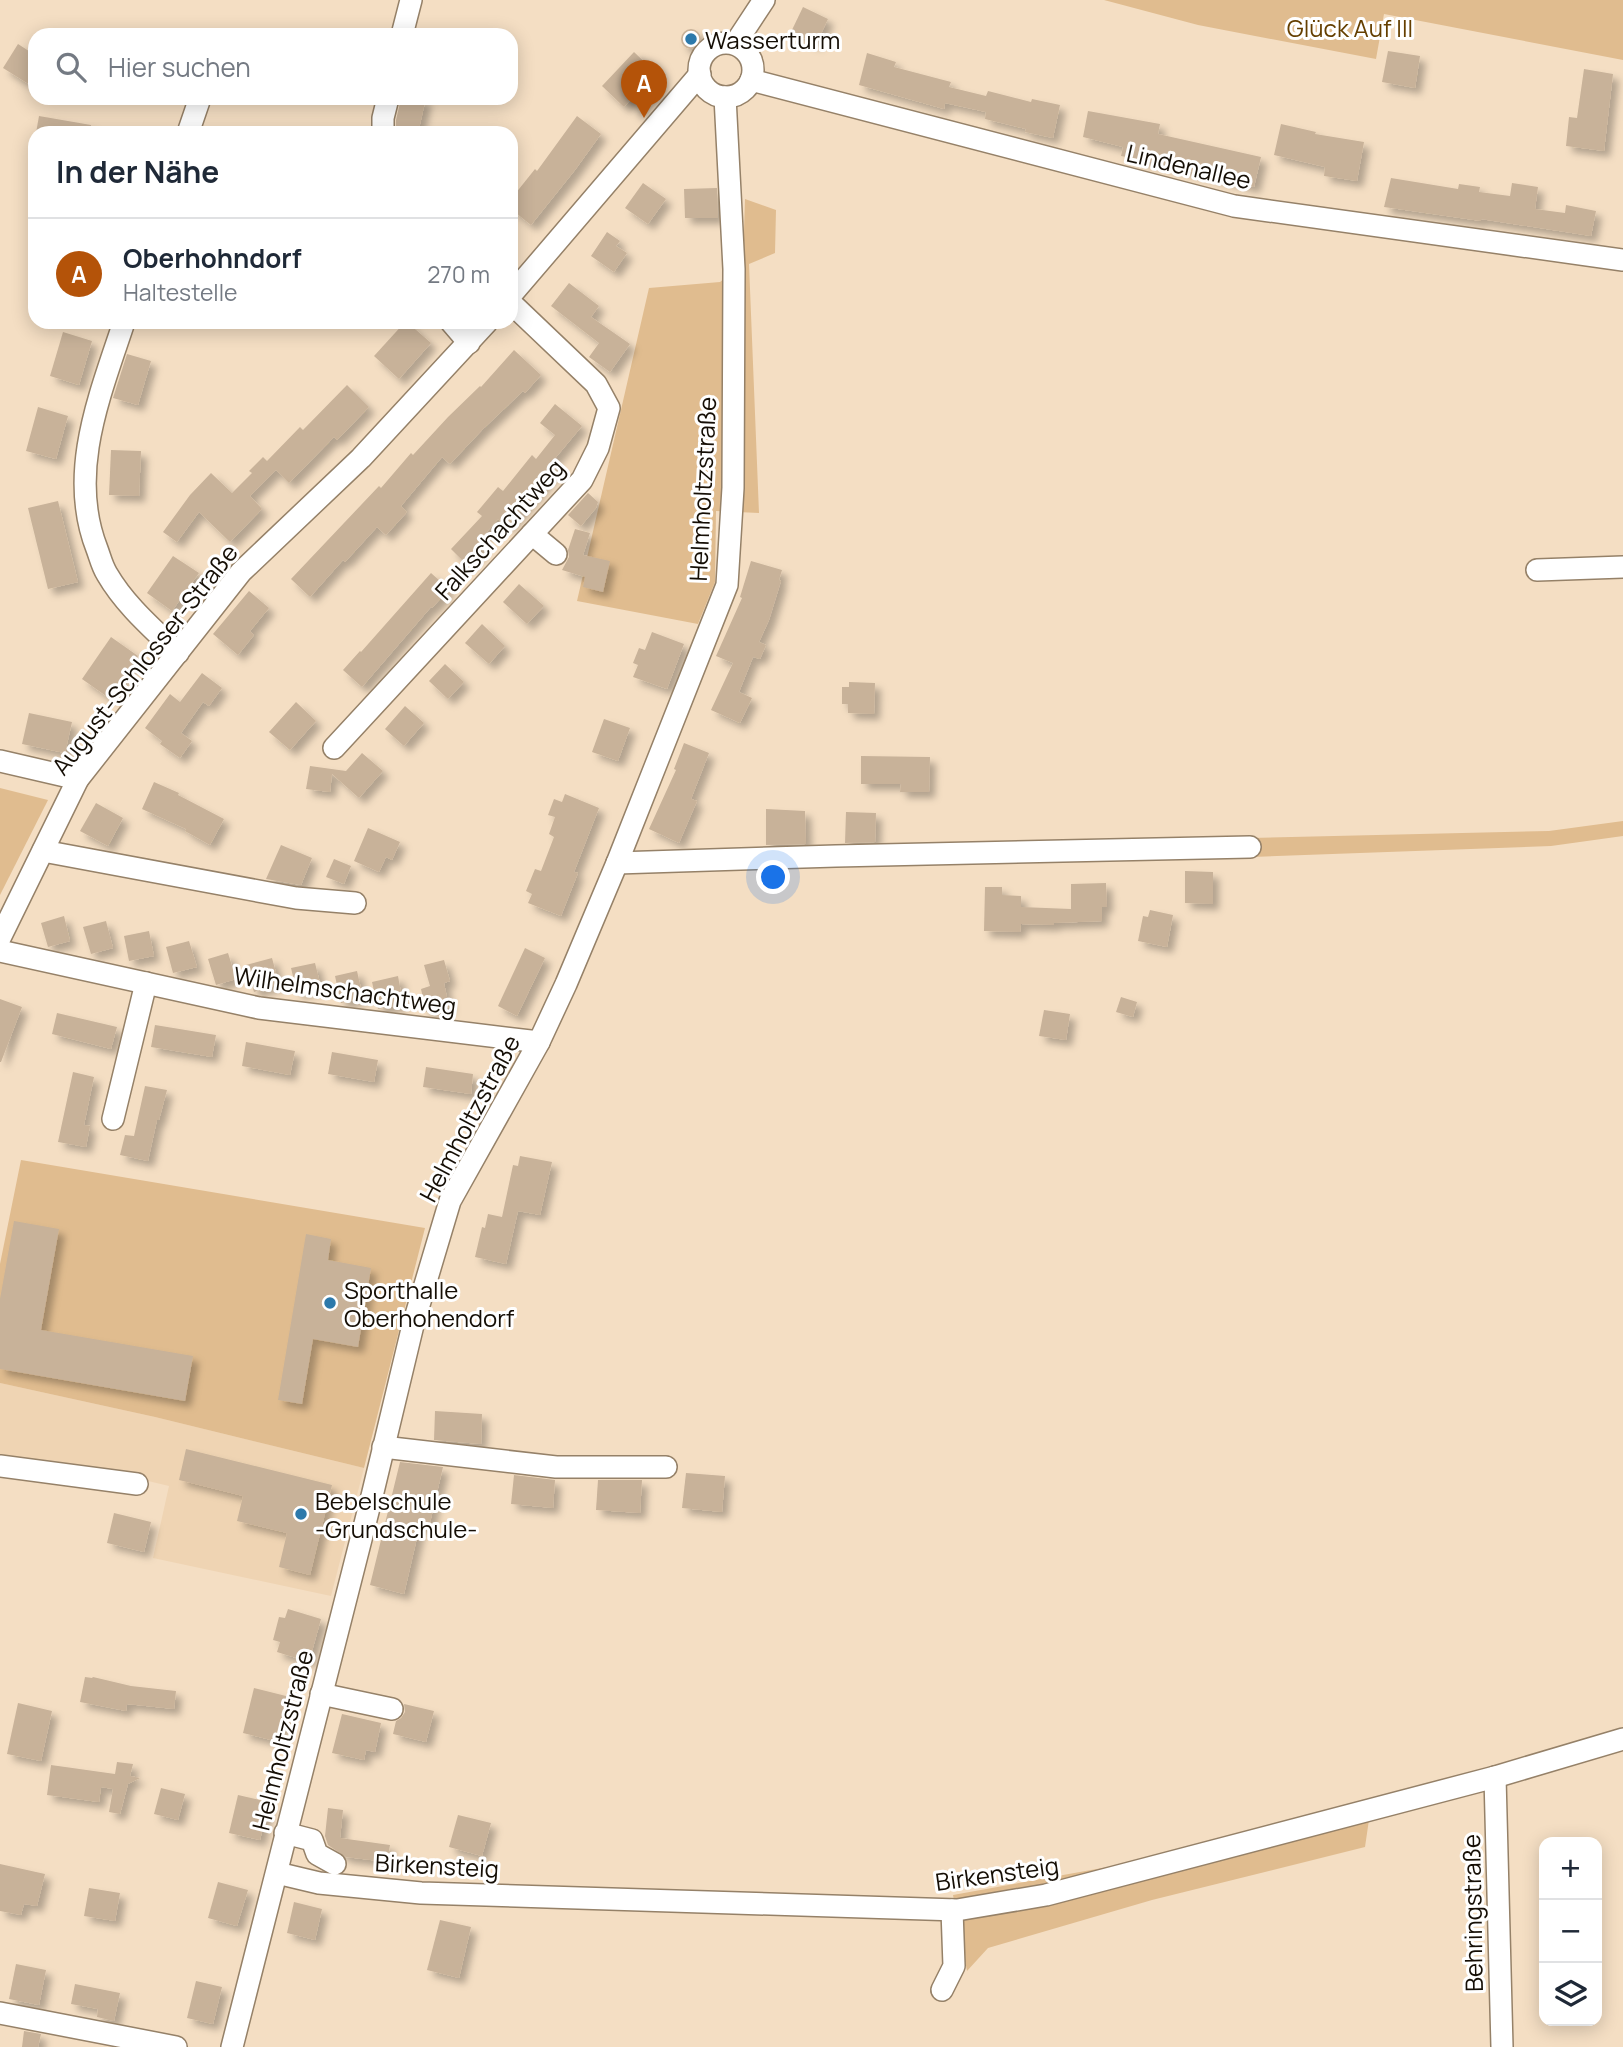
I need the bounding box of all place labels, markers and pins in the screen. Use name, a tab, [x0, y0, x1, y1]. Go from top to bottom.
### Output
place label: Wasserturm	[705, 23, 840, 56]
marker: Wasserturm	[683, 31, 699, 47]
pin: A	[621, 60, 667, 118]
place label: Sporthalle Oberhohendorf	[344, 1273, 515, 1334]
marker: Sporthalle Oberhohendorf	[322, 1295, 338, 1311]
place label: Bebelschule -Grundschule-	[315, 1484, 477, 1545]
marker: Bebelschule -Grundschule-	[293, 1506, 309, 1522]

